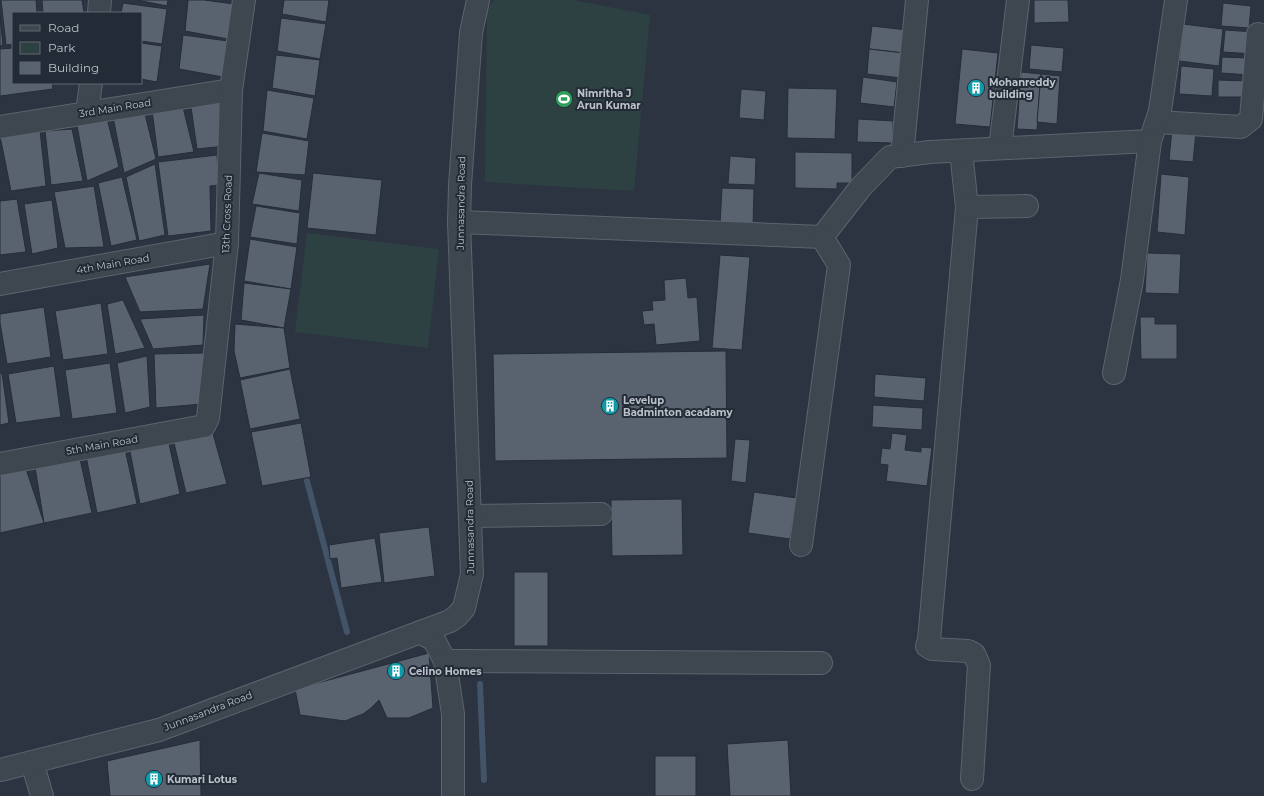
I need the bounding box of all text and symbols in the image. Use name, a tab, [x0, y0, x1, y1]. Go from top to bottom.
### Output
legend	[12, 12, 142, 84]
text: Road	[48, 20, 79, 35]
text: Park	[48, 40, 76, 55]
text: Building	[48, 60, 99, 75]
place label: Mohanreddy building	[989, 76, 1056, 101]
building icon: Mohanreddy building	[966, 78, 986, 98]
place label: Nimritha J Arun Kumar	[576, 87, 641, 112]
sports icon: Nimritha J Arun Kumar	[554, 89, 574, 109]
street label: 3rd Main Road	[78, 96, 152, 120]
street label: Junnasandra Road	[454, 156, 468, 251]
street label: 13th Cross Road	[219, 175, 235, 253]
street label: 4th Main Road	[76, 251, 150, 277]
place label: Levelup Badminton acadamy	[623, 394, 733, 419]
building icon: Levelup Badminton acadamy	[600, 396, 620, 416]
street label: 5th Main Road	[65, 432, 139, 458]
street label: Junnasandra Road	[463, 480, 477, 575]
building icon: Celino Homes	[386, 661, 406, 681]
place label: Celino Homes	[409, 665, 482, 678]
street label: Junnasandra Road	[161, 688, 254, 734]
building icon: Kumari Lotus	[144, 769, 164, 789]
place label: Kumari Lotus	[167, 773, 238, 786]

